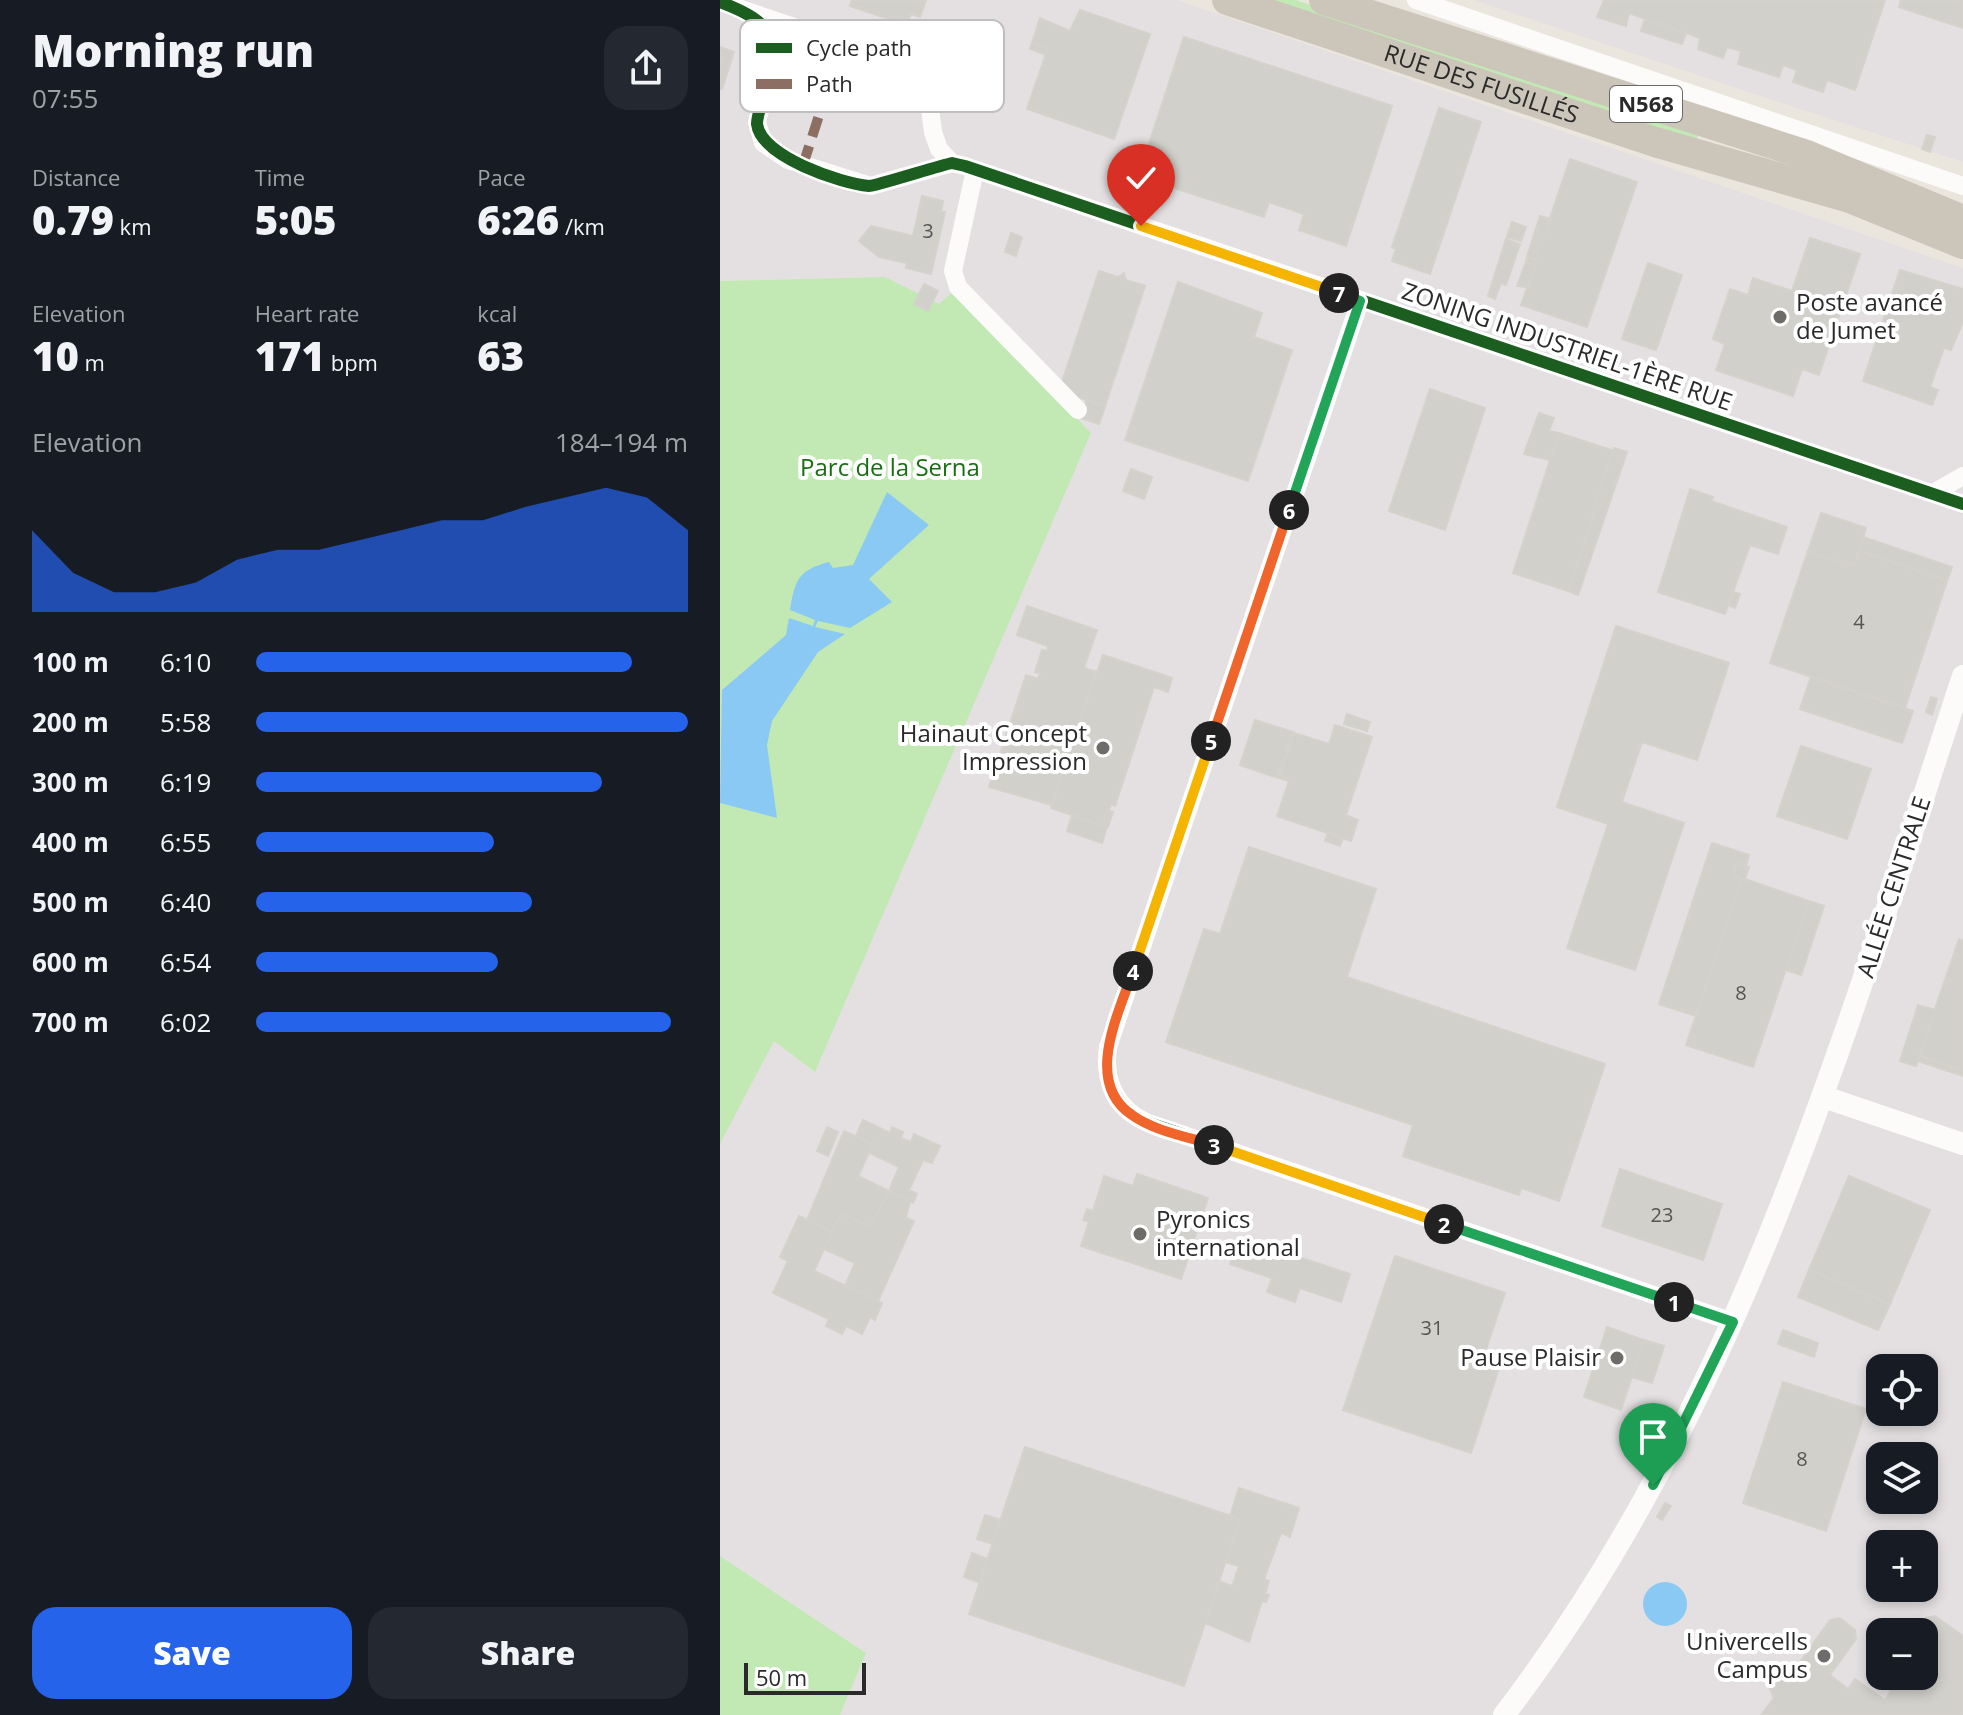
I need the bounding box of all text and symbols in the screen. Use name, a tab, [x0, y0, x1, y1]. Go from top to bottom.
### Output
text: Morning run	[32, 20, 314, 80]
legend	[740, 20, 1004, 112]
button: share	[604, 26, 688, 110]
text: Cycle path	[806, 32, 912, 62]
street label: RUE DES FUSILLÉS	[1380, 35, 1584, 131]
text: Path	[806, 68, 853, 98]
text: 07:55	[32, 80, 98, 116]
road number: N568	[1610, 86, 1682, 122]
pin	[1107, 144, 1175, 226]
icon: check	[1119, 156, 1163, 200]
text: Distance	[32, 162, 120, 192]
text: Time	[255, 162, 305, 192]
text: Pace	[477, 162, 526, 192]
text: 0.79	[32, 192, 114, 247]
text: 5:05	[255, 192, 337, 247]
text: 6:26	[477, 192, 559, 247]
text: km	[114, 211, 152, 241]
text: /km	[559, 211, 605, 241]
house number: 3	[922, 217, 934, 244]
pin: 7	[1319, 273, 1359, 313]
street label: ZONING INDUSTRIEL-1ÈRE RUE	[1398, 273, 1737, 418]
text: 7	[1333, 278, 1345, 308]
place label: Poste avancé de Jumet	[1796, 285, 1943, 346]
text: Elevation	[32, 298, 125, 328]
text: Heart rate	[255, 298, 359, 328]
text: kcal	[477, 298, 517, 328]
marker: Poste avancé de Jumet	[1771, 308, 1789, 326]
text: 10	[32, 328, 79, 383]
text: 171	[255, 328, 325, 383]
text: 63	[477, 328, 524, 383]
text: m	[79, 347, 105, 377]
text: bpm	[325, 347, 378, 377]
text: Elevation	[32, 424, 142, 460]
text: 184–194 m	[555, 424, 688, 460]
park label: Parc de la Serna	[800, 450, 980, 483]
pin: 6	[1269, 490, 1309, 530]
text: 6	[1283, 495, 1295, 525]
house number: 4	[1853, 608, 1865, 635]
text: 100 m	[32, 644, 109, 680]
text: 6:10	[160, 644, 211, 680]
text: 200 m	[32, 704, 109, 740]
text: 5:58	[160, 704, 211, 740]
place label: Hainaut Concept Impression	[900, 716, 1087, 777]
pin: 5	[1191, 721, 1231, 761]
text: 5	[1205, 726, 1217, 756]
marker: Hainaut Concept Impression	[1094, 739, 1112, 757]
text: 300 m	[32, 764, 109, 800]
text: 6:19	[160, 764, 211, 800]
street label: ALLÉE CENTRALE	[1848, 792, 1937, 981]
text: 400 m	[32, 824, 109, 860]
text: 6:55	[160, 824, 211, 860]
text: 500 m	[32, 884, 109, 920]
text: 6:40	[160, 884, 211, 920]
text: 600 m	[32, 944, 109, 980]
text: 6:54	[160, 944, 211, 980]
pin: 4	[1113, 951, 1153, 991]
text: 4	[1127, 956, 1139, 986]
house number: 8	[1735, 979, 1747, 1006]
text: 700 m	[32, 1004, 109, 1040]
text: 6:02	[160, 1004, 211, 1040]
pin: 3	[1194, 1125, 1234, 1165]
text: 3	[1208, 1130, 1220, 1160]
house number: 23	[1651, 1201, 1673, 1228]
place label: Pyronics international	[1156, 1202, 1300, 1263]
pin: 2	[1424, 1204, 1464, 1244]
text: 2	[1438, 1209, 1450, 1239]
marker: Pyronics international	[1131, 1225, 1149, 1243]
pin: 1	[1654, 1282, 1694, 1322]
text: 1	[1668, 1287, 1680, 1317]
house number: 31	[1421, 1314, 1443, 1341]
place label: Pause Plaisir	[1460, 1340, 1601, 1373]
marker: Pause Plaisir	[1608, 1349, 1626, 1367]
map controls	[1866, 1354, 1938, 1690]
button: locate	[1866, 1354, 1938, 1426]
pin	[1619, 1403, 1687, 1485]
icon: arrive	[1631, 1415, 1675, 1459]
button: layers	[1866, 1442, 1938, 1514]
house number: 8	[1796, 1445, 1808, 1472]
button: +	[1866, 1530, 1938, 1602]
button: Save	[32, 1607, 352, 1699]
button: Share	[368, 1607, 688, 1699]
button: −	[1866, 1618, 1938, 1690]
place label: Univercells Campus	[1686, 1624, 1808, 1685]
marker: Univercells Campus	[1815, 1647, 1833, 1665]
scale bar	[744, 1659, 866, 1695]
text: 50 m	[756, 1662, 807, 1692]

